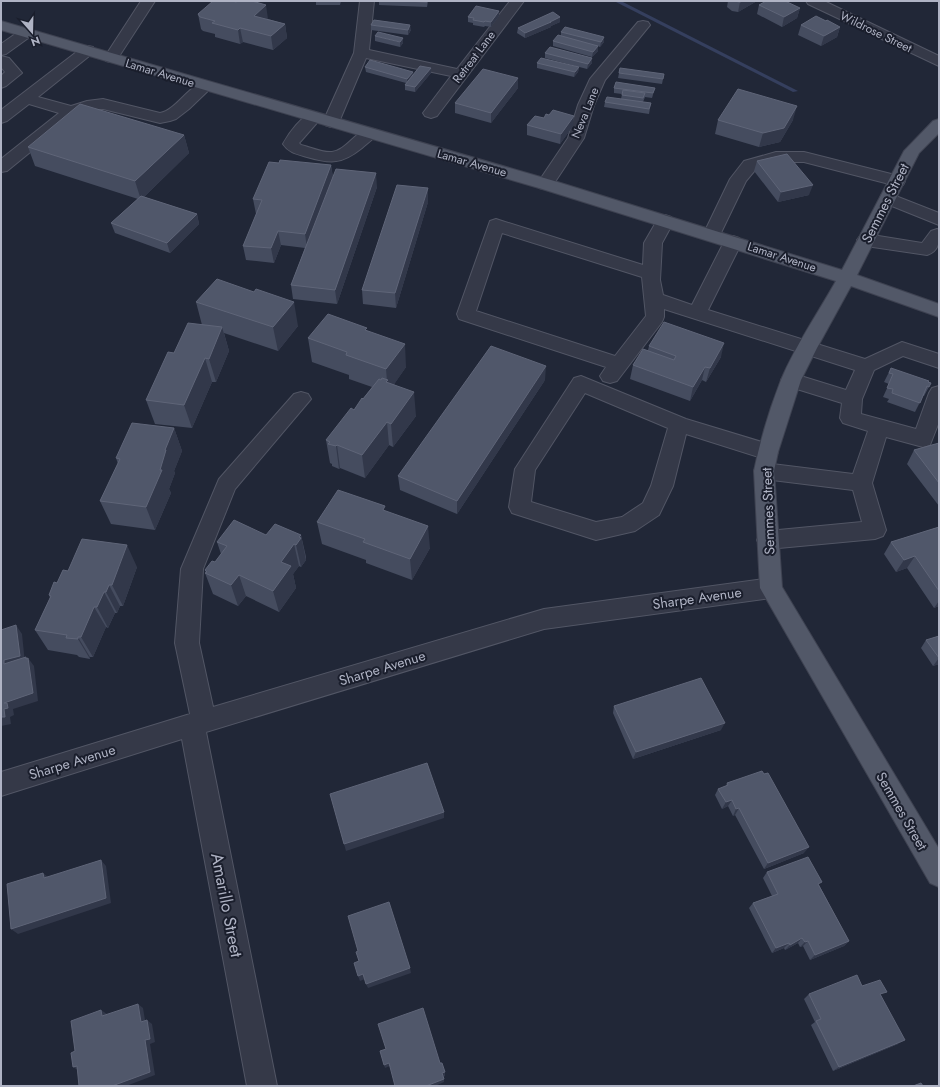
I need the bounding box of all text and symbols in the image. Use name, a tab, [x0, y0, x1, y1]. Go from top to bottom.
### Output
street label: Wildrose Street	[837, 7, 915, 57]
north arrow	[12, 12, 52, 52]
street label: Retreat Lane	[448, 27, 500, 87]
text: N	[29, 32, 42, 50]
street label: Lamar Avenue	[123, 54, 197, 92]
street label: Neva Lane	[567, 85, 603, 141]
street label: Lamar Avenue	[435, 145, 509, 181]
street label: Semmes Street	[856, 159, 914, 246]
street label: Lamar Avenue	[745, 237, 819, 277]
street label: Semmes Street	[756, 466, 780, 555]
street label: Sharpe Avenue	[651, 582, 743, 614]
street label: Sharpe Avenue	[336, 645, 428, 691]
street label: Sharpe Avenue	[26, 739, 118, 785]
street label: Semmes Street	[872, 768, 933, 854]
street label: Amarillo Street	[205, 851, 249, 959]

